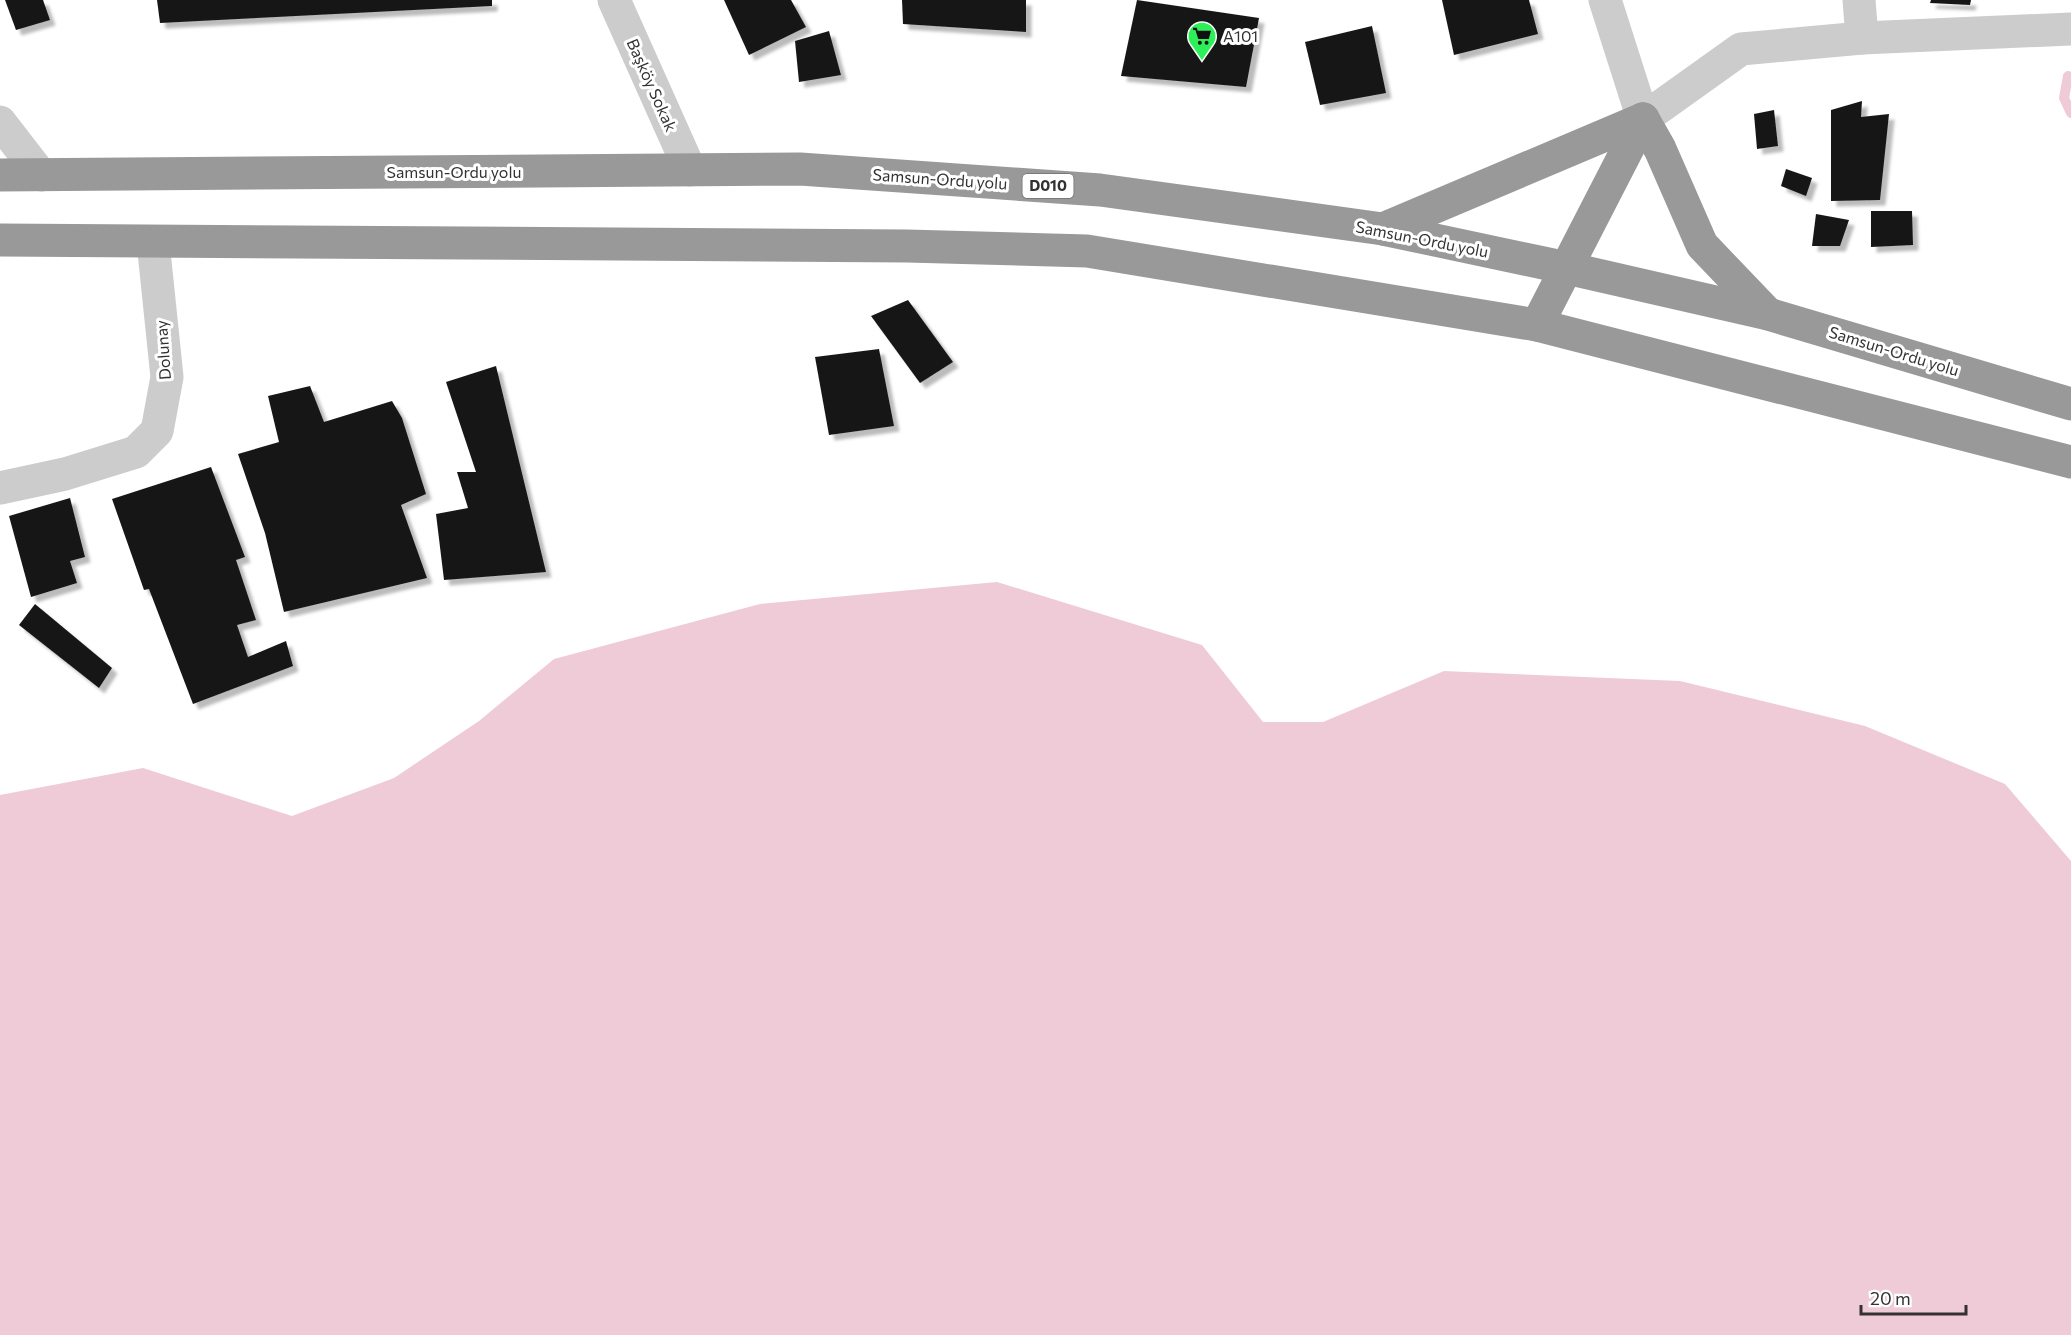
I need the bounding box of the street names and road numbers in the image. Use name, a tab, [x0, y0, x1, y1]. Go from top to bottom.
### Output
street label: Başköy Sokak	[624, 35, 682, 134]
street label: Samsun-Ordu yolu	[387, 162, 521, 181]
street label: Samsun-Ordu yolu	[872, 164, 1008, 193]
road number: D010	[1022, 174, 1074, 198]
street label: Samsun-Ordu yolu	[1354, 216, 1490, 261]
street label: Dolunay	[151, 319, 174, 381]
street label: Samsun-Ordu yolu	[1827, 322, 1961, 379]

